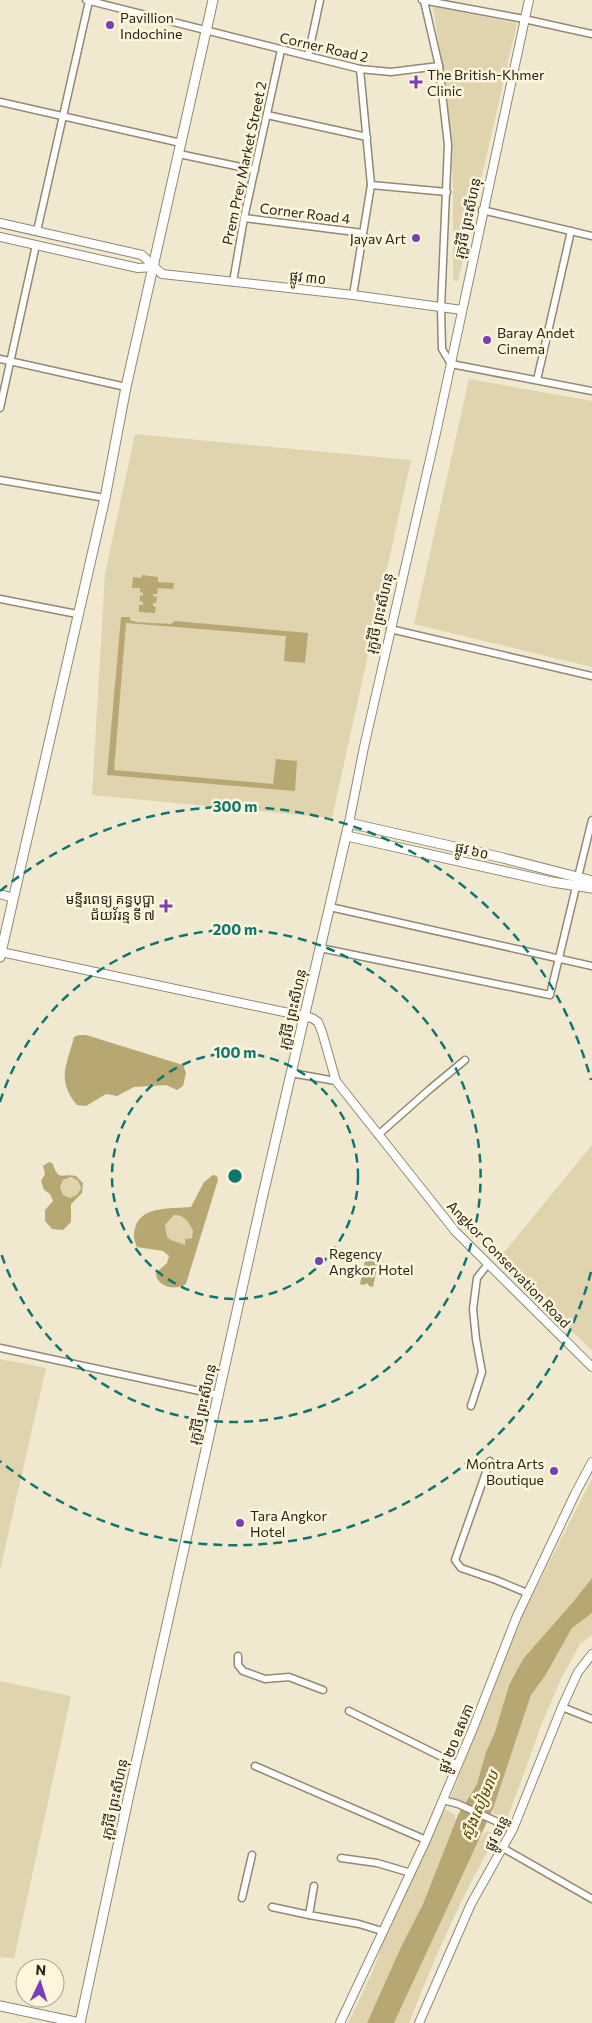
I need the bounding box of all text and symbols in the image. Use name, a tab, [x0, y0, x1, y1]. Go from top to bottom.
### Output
place label: Pavillion Indochine	[120, 9, 182, 42]
marker: Pavillion Indochine	[104, 19, 116, 31]
street label: Corner Road 2	[278, 29, 370, 65]
place label: The British-Khmer Clinic	[427, 66, 545, 99]
marker: The British-Khmer Clinic	[409, 75, 423, 89]
street label: Prem Prey Market Street 2	[218, 79, 270, 246]
street label: រុក្ខវិថី ព្រះសីហនុ	[450, 176, 485, 260]
street label: Corner Road 4	[259, 199, 352, 227]
place label: Jayav Art	[350, 230, 406, 247]
marker: Jayav Art	[410, 232, 422, 244]
street label: ផ្លូវ ៣០	[288, 267, 327, 292]
place label: Baray Andet Cinema	[497, 324, 575, 357]
marker: Baray Andet Cinema	[481, 334, 493, 346]
street label: រុក្ខវិថី ព្រះសីហនុ	[361, 571, 398, 655]
text: 300 m	[213, 797, 257, 815]
street label: ផ្លូវ ៦០	[453, 838, 490, 866]
place label: មន្ទីរពេទ្យ គន្ធបុប្ផា ជ័យវ័រន្ម ទី ៧	[65, 890, 155, 924]
marker: មន្ទីរពេទ្យ គន្ធបុប្ផា ជ័យវ័រន្ម ទី ៧	[159, 899, 173, 913]
text: 200 m	[213, 920, 257, 938]
street label: រុក្ខវិថី ព្រះសីហនុ	[274, 967, 311, 1051]
text: 100 m	[214, 1043, 256, 1061]
centre of rings	[226, 1167, 244, 1185]
street label: Angkor Conservation Road	[444, 1197, 574, 1331]
place label: Regency Angkor Hotel	[329, 1245, 414, 1278]
marker: Regency Angkor Hotel	[313, 1255, 325, 1267]
street label: រុក្ខវិថី ព្រះសីហនុ	[184, 1362, 221, 1446]
place label: Montra Arts Boutique	[466, 1455, 544, 1488]
marker: Montra Arts Boutique	[548, 1465, 560, 1477]
place label: Tara Angkor Hotel	[250, 1507, 327, 1540]
marker: Tara Angkor Hotel	[234, 1517, 246, 1529]
street label: ផ្លូវ ២០ ឧសភា	[433, 1701, 480, 1777]
street label: រុក្ខវិថី ព្រះសីហនុ	[97, 1757, 132, 1841]
water label: ស្ទឹងសៀមរាប	[456, 1766, 504, 1843]
street label: ផ្លូវ ទន្លេ	[480, 1812, 516, 1855]
north arrow	[15, 1958, 65, 2008]
text: N	[35, 1961, 47, 1978]

